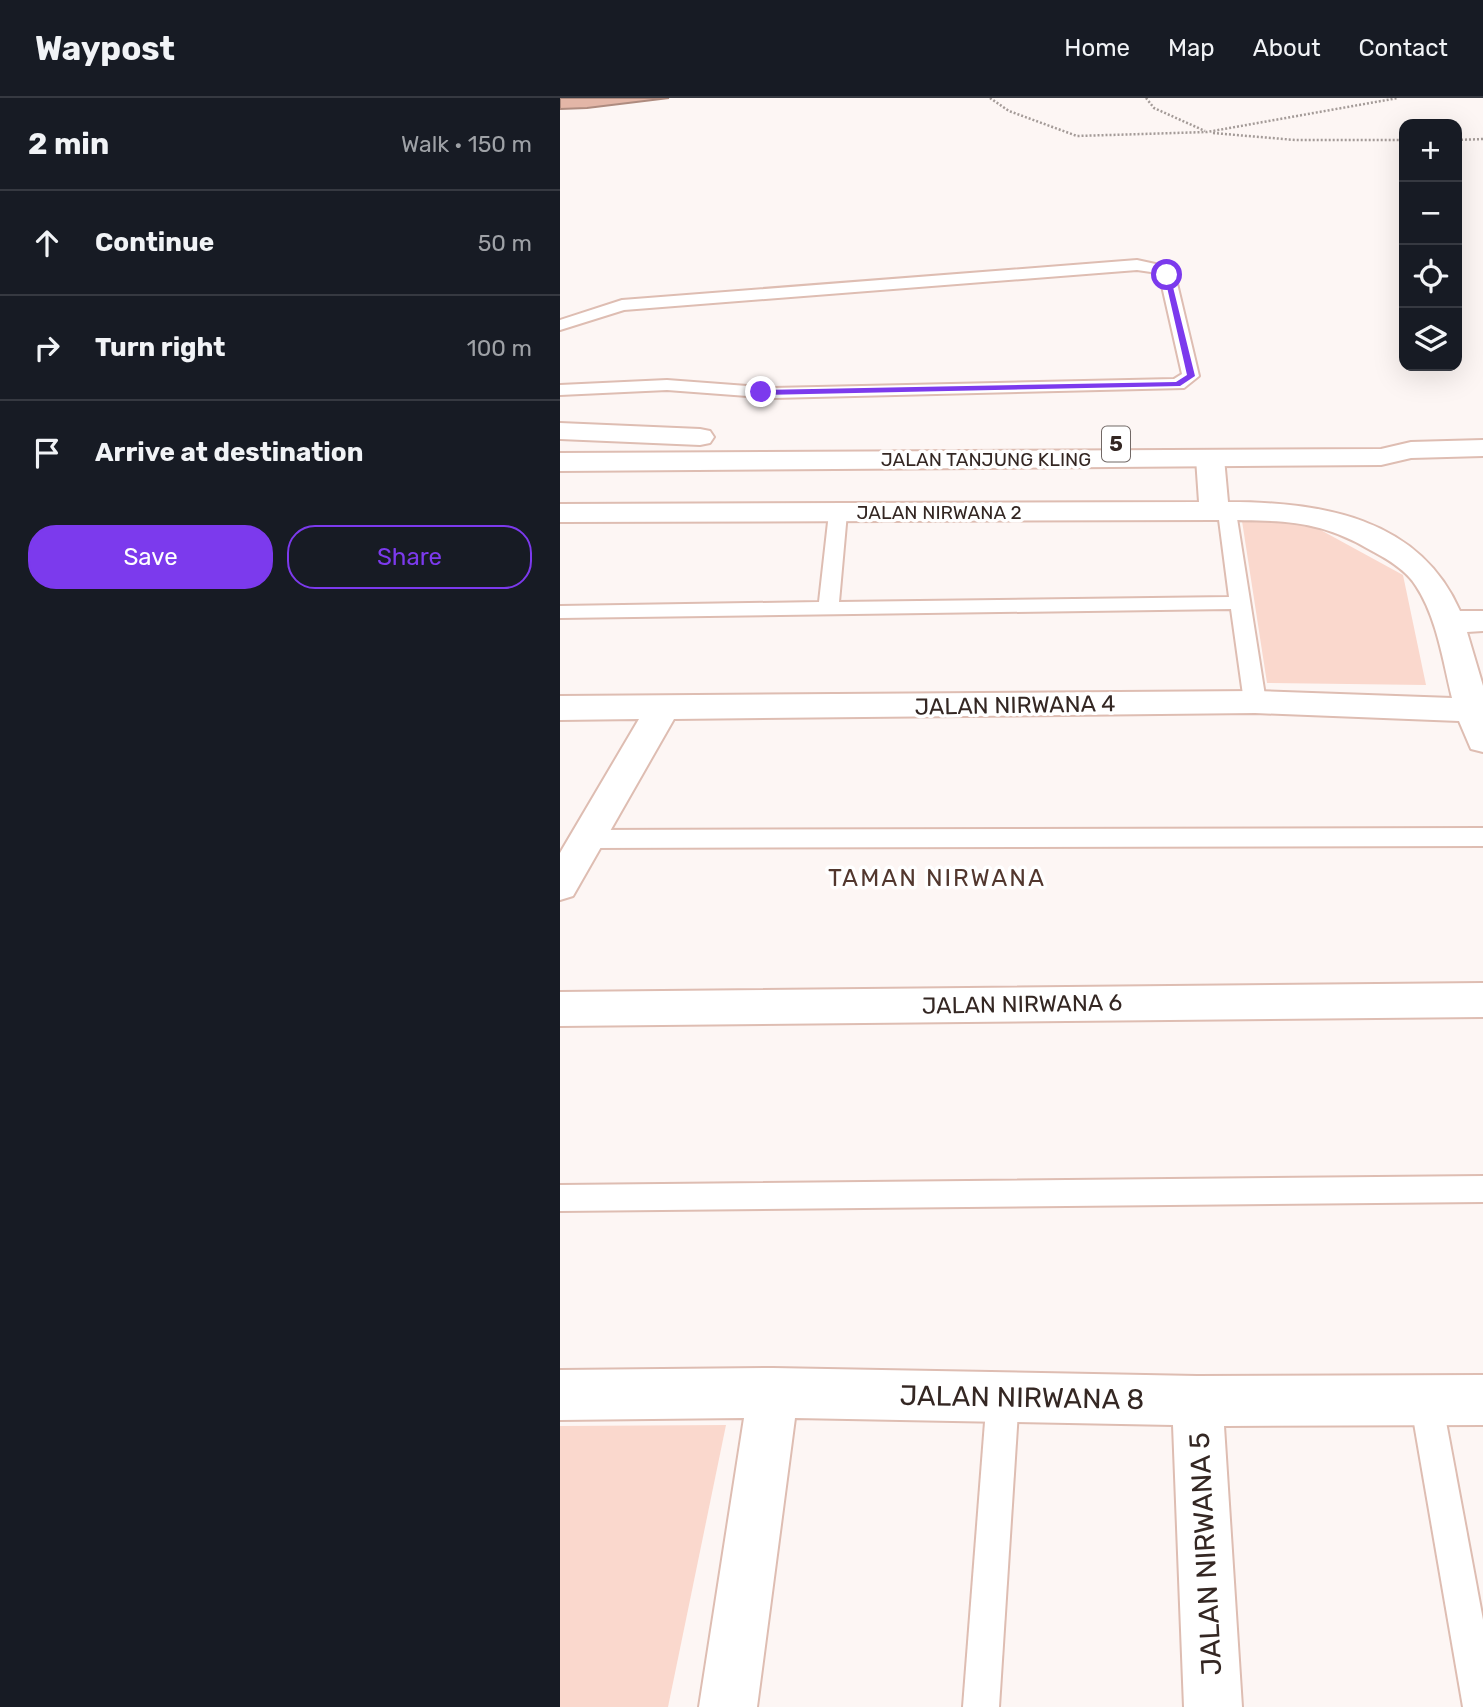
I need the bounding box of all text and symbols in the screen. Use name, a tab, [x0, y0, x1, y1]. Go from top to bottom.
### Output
text: Waypost	[35, 29, 175, 68]
text: Home	[1064, 34, 1130, 62]
text: Map	[1168, 34, 1215, 62]
text: About	[1253, 34, 1321, 62]
text: Contact	[1359, 34, 1448, 62]
map controls	[1399, 119, 1462, 371]
button: +	[1399, 119, 1462, 182]
text: 2 min	[28, 126, 109, 162]
text: Walk · 150 m	[401, 130, 532, 158]
button: −	[1399, 182, 1462, 245]
icon: ahead	[28, 224, 66, 262]
text: Continue	[95, 227, 214, 258]
text: 50 m	[478, 229, 532, 257]
button: locate	[1399, 245, 1462, 308]
route start	[1151, 259, 1182, 290]
button: layers	[1399, 308, 1462, 371]
icon: right	[28, 329, 66, 367]
text: Turn right	[95, 332, 225, 363]
text: 100 m	[467, 334, 532, 362]
route end	[745, 376, 776, 407]
road number: 5	[1102, 426, 1130, 462]
icon: arrive	[28, 434, 66, 472]
text: Arrive at destination	[95, 437, 363, 468]
street label: JALAN TANJUNG KLING	[881, 448, 1091, 471]
street label: JALAN NIRWANA 2	[856, 501, 1022, 524]
button: Save	[28, 525, 273, 589]
button: Share	[287, 525, 532, 589]
street label: JALAN NIRWANA 4	[914, 689, 1116, 721]
district label: TAMAN NIRWANA	[828, 864, 1046, 892]
street label: JALAN NIRWANA 6	[922, 988, 1122, 1020]
street label: JALAN NIRWANA 8	[899, 1379, 1145, 1416]
street label: JALAN NIRWANA 5	[1183, 1431, 1228, 1676]

